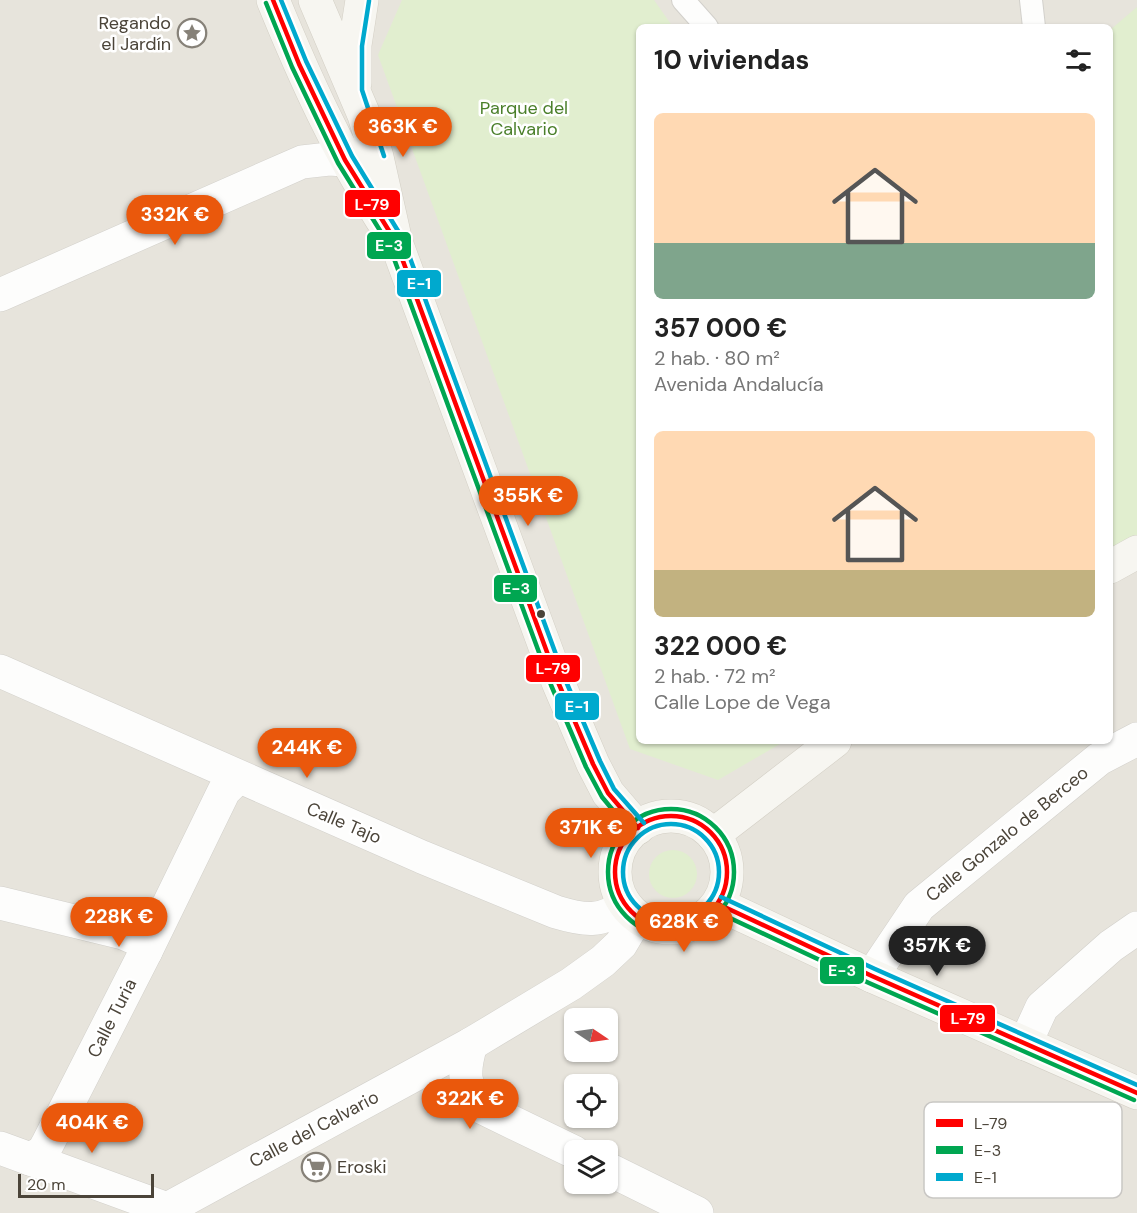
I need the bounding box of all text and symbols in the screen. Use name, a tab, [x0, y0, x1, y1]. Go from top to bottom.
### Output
place label: Regando el Jardín	[99, 11, 171, 56]
place icon: Regando el Jardín	[176, 17, 208, 49]
text: 10 viviendas	[654, 43, 809, 77]
icon: filters	[1062, 44, 1095, 77]
park label: Parque del Calvario	[480, 96, 568, 141]
pin: 363K €	[354, 107, 452, 158]
text: 363K €	[368, 113, 438, 139]
icon: home	[821, 152, 929, 260]
line badge: L-79	[344, 189, 401, 218]
text: L-79	[355, 194, 389, 215]
pin: 332K €	[126, 195, 224, 246]
text: 332K €	[140, 201, 210, 227]
line badge: E-3	[366, 231, 412, 260]
text: E-3	[375, 235, 403, 256]
line badge: E-1	[396, 269, 442, 298]
text: E-1	[407, 273, 431, 294]
text: 357 000 €	[654, 311, 787, 345]
text: 2 hab. · 80 m²	[654, 345, 780, 371]
text: Avenida Andalucía	[654, 371, 824, 397]
icon: home	[821, 470, 929, 578]
pin: 355K €	[479, 476, 577, 527]
text: 355K €	[493, 482, 563, 508]
line badge: E-3	[493, 574, 538, 603]
text: E-3	[502, 578, 530, 599]
unlabelled marker	[535, 608, 547, 620]
text: 322 000 €	[654, 629, 787, 663]
line badge: L-79	[525, 654, 581, 683]
text: L-79	[536, 658, 570, 679]
text: 2 hab. · 72 m²	[654, 663, 776, 689]
text: Calle Lope de Vega	[654, 689, 831, 715]
line badge: E-1	[554, 692, 600, 721]
text: E-1	[565, 696, 589, 717]
pin: 244K €	[258, 728, 356, 779]
text: 244K €	[272, 734, 342, 760]
street label: Calle Gonzalo de Berceo	[921, 761, 1093, 907]
street label: Calle Tajo	[303, 796, 385, 850]
pin: 371K €	[542, 808, 640, 859]
text: 371K €	[559, 814, 623, 840]
pin: 228K €	[70, 897, 168, 948]
pin: 628K €	[635, 902, 733, 953]
text: 228K €	[84, 903, 154, 929]
text: 628K €	[649, 908, 719, 934]
pin: 357K €	[888, 926, 986, 977]
text: 357K €	[903, 932, 971, 958]
line badge: E-3	[819, 956, 865, 985]
text: E-3	[828, 960, 856, 981]
street label: Calle Turia	[82, 974, 142, 1062]
line badge: L-79	[939, 1004, 996, 1033]
north arrow	[564, 1008, 618, 1062]
map controls	[564, 1008, 618, 1194]
text: L-79	[951, 1008, 985, 1029]
button: locate	[564, 1074, 618, 1128]
pin: 322K €	[421, 1079, 519, 1130]
street label: Calle del Calvario	[245, 1085, 383, 1173]
text: 322K €	[436, 1085, 504, 1111]
legend	[924, 1102, 1122, 1198]
pin: 404K €	[43, 1103, 141, 1154]
text: 404K €	[55, 1109, 129, 1135]
text: L-79	[974, 1113, 1007, 1134]
button: layers	[564, 1140, 618, 1194]
text: E-3	[974, 1140, 1001, 1161]
supermarket icon: Eroski	[300, 1151, 332, 1183]
place label: Eroski	[337, 1155, 387, 1179]
text: E-1	[974, 1167, 997, 1188]
scale bar	[18, 1171, 154, 1198]
text: 20 m	[27, 1174, 66, 1195]

